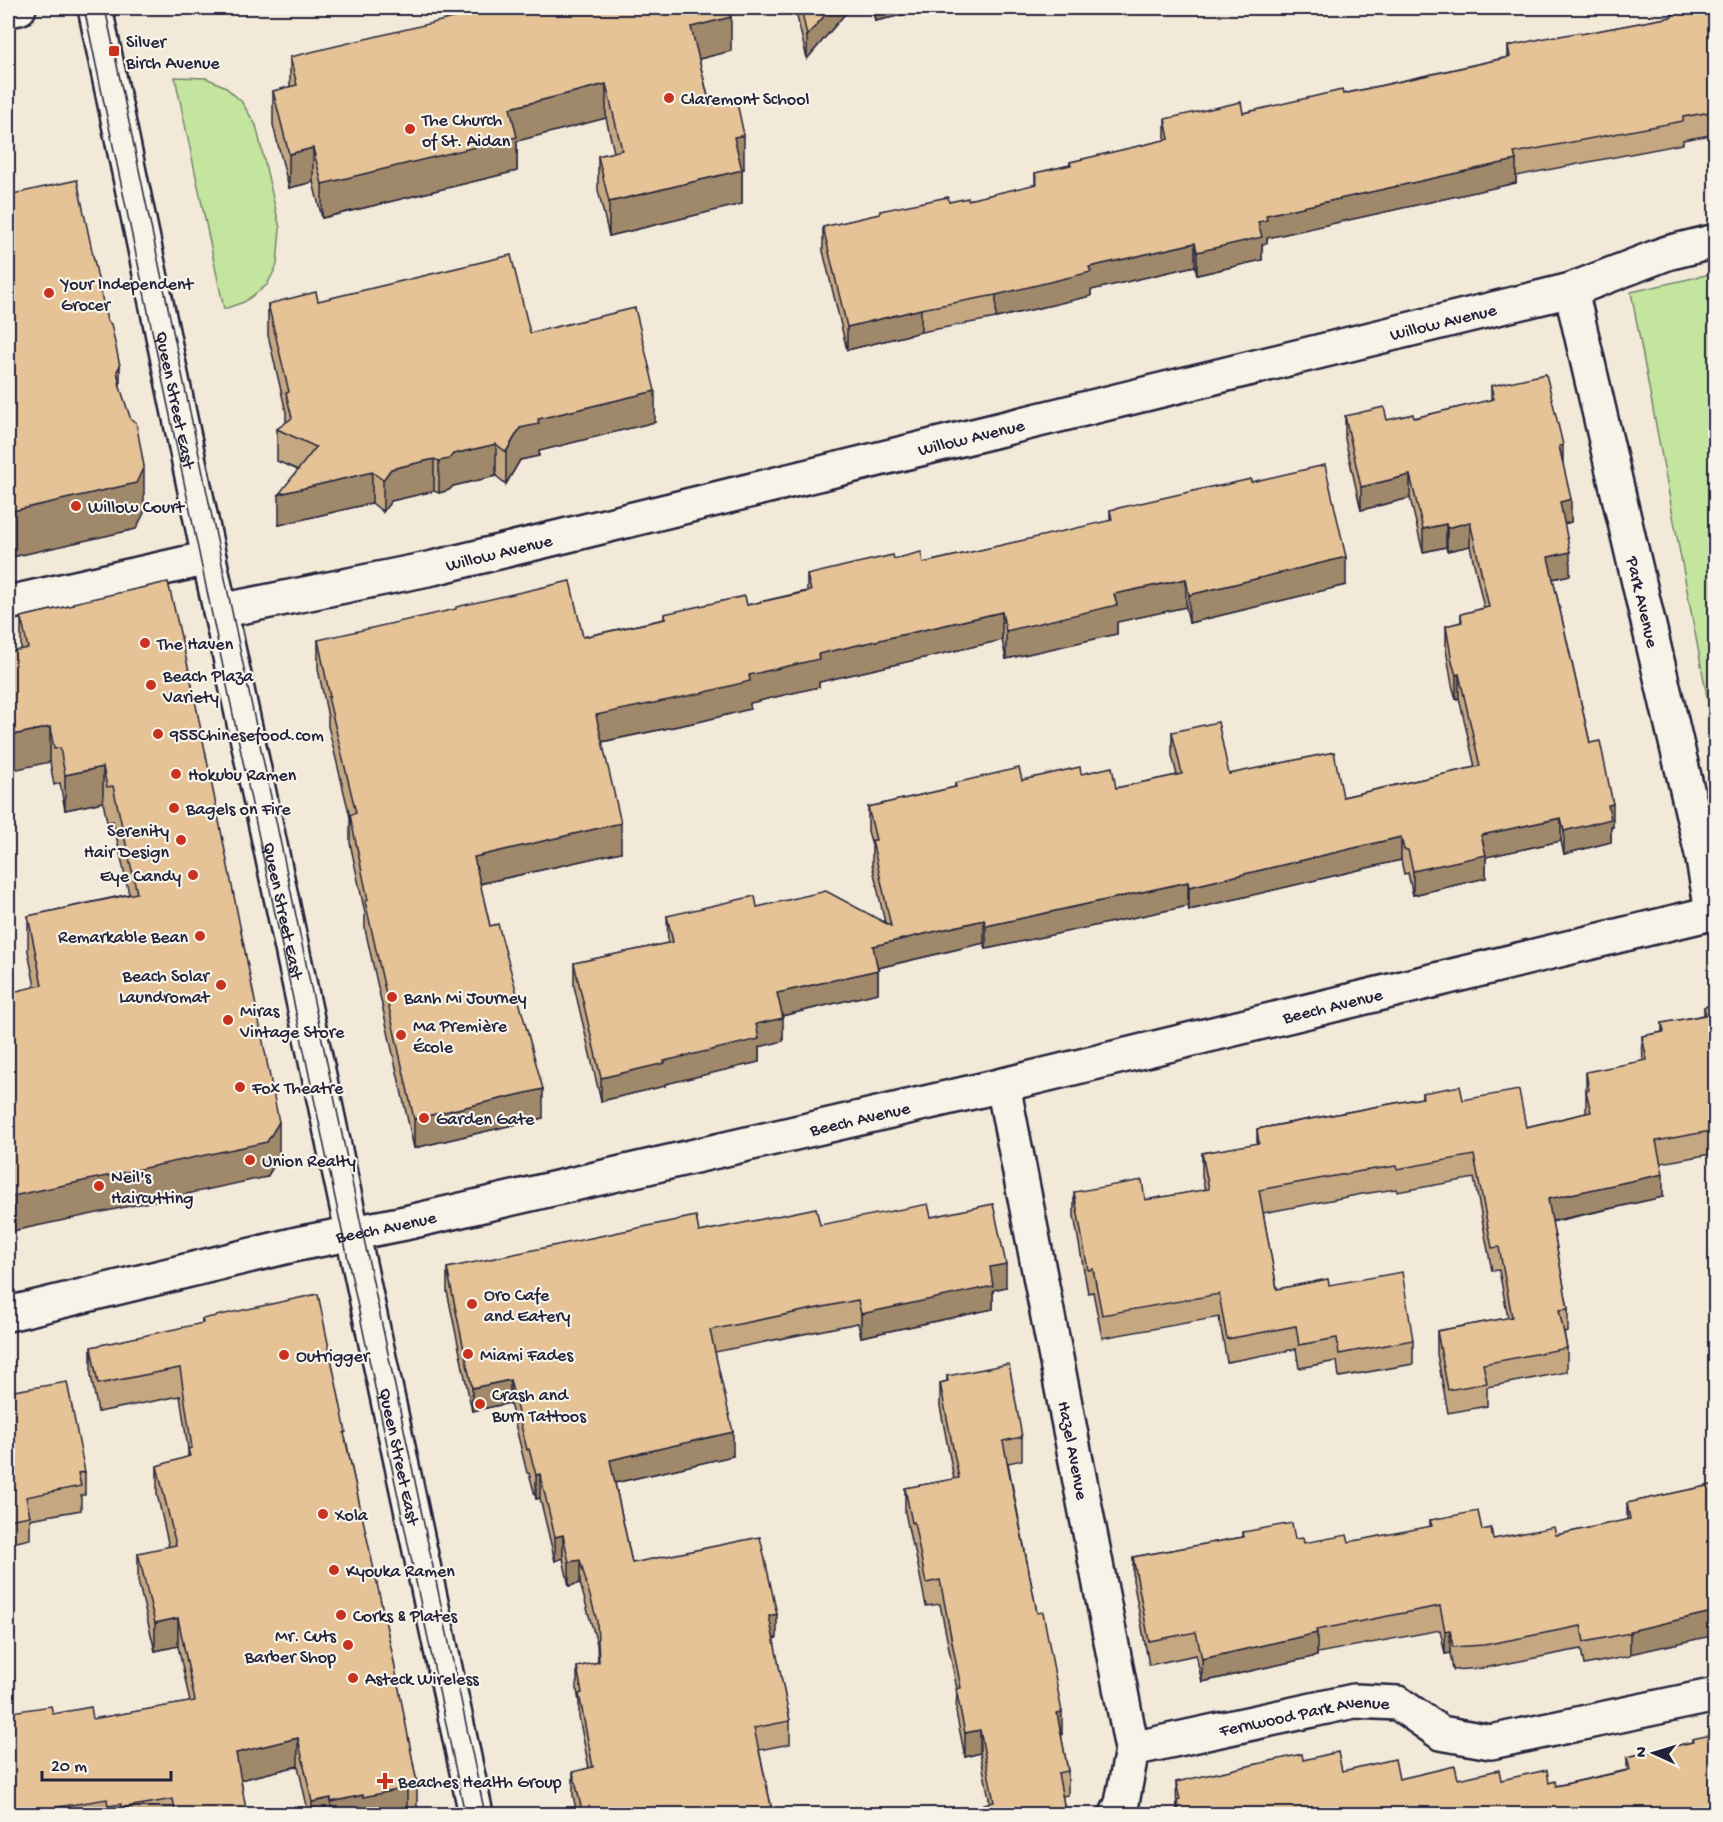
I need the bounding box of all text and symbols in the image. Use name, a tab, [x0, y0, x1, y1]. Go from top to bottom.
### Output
place label: Silver Birch Avenue	[125, 33, 220, 75]
marker: Silver Birch Avenue	[107, 44, 121, 58]
place label: Claremont School	[681, 90, 809, 111]
marker: Claremont School	[662, 91, 676, 105]
place label: The Church of St. Aidan	[421, 111, 511, 153]
marker: The Church of St. Aidan	[403, 122, 417, 136]
place label: Your Independent Grocer	[59, 275, 195, 317]
marker: Your Independent Grocer	[42, 286, 56, 300]
street label: Willow Avenue	[1388, 300, 1500, 347]
street label: Queen Street East	[149, 330, 199, 472]
street label: Willow Avenue	[916, 416, 1028, 462]
place label: Willow Court	[88, 498, 186, 519]
marker: Willow Court	[69, 499, 83, 513]
street label: Willow Avenue	[444, 531, 555, 577]
street label: Park Avenue	[1620, 554, 1662, 651]
place label: The Haven	[156, 635, 234, 656]
marker: The Haven	[138, 636, 152, 650]
place label: Beach Plaza Variety	[162, 667, 254, 709]
marker: Beach Plaza Variety	[144, 678, 158, 692]
place label: 955Chinesefood.com	[169, 726, 324, 747]
marker: 955Chinesefood.com	[151, 727, 165, 741]
place label: Hokubu Ramen	[188, 766, 297, 787]
marker: Hokubu Ramen	[169, 767, 183, 781]
place label: Bagels on Fire	[185, 800, 291, 821]
marker: Bagels on Fire	[167, 801, 181, 815]
place label: Serenity Hair Design	[84, 822, 169, 864]
marker: Serenity Hair Design	[174, 833, 188, 847]
street label: Queen Street East	[257, 841, 307, 983]
place label: Eye Candy	[100, 867, 181, 888]
marker: Eye Candy	[186, 868, 200, 882]
place label: Remarkable Bean	[58, 928, 188, 949]
marker: Remarkable Bean	[193, 929, 207, 943]
place label: Beach Solar Laundromat	[119, 967, 211, 1009]
marker: Beach Solar Laundromat	[214, 978, 228, 992]
street label: Beech Avenue	[1280, 985, 1386, 1030]
place label: Banh Mi Journey	[403, 989, 527, 1010]
marker: Banh Mi Journey	[385, 990, 399, 1004]
place label: Miras Vintage Store	[239, 1002, 345, 1044]
marker: Miras Vintage Store	[221, 1013, 235, 1027]
place label: Ma Première École	[413, 1017, 508, 1059]
marker: Ma Première École	[394, 1028, 408, 1042]
place label: Fox Theatre	[251, 1079, 344, 1100]
marker: Fox Theatre	[233, 1080, 247, 1094]
street label: Beech Avenue	[807, 1099, 913, 1142]
place label: Garden Gate	[436, 1110, 535, 1131]
marker: Garden Gate	[417, 1111, 431, 1125]
place label: Union Realty	[262, 1152, 356, 1173]
marker: Union Realty	[243, 1153, 257, 1167]
place label: Neil's Haircutting	[111, 1168, 194, 1210]
marker: Neil's Haircutting	[92, 1179, 106, 1193]
street label: Beech Avenue	[333, 1208, 439, 1249]
place label: Oro Cafe and Eatery	[484, 1286, 571, 1328]
marker: Oro Cafe and Eatery	[465, 1297, 479, 1311]
place label: Miami Fades	[480, 1346, 574, 1367]
place label: Outrigger	[296, 1347, 371, 1368]
marker: Miami Fades	[461, 1347, 475, 1361]
marker: Outrigger	[277, 1348, 291, 1362]
street label: Queen Street East	[373, 1386, 423, 1529]
place label: Crash and Burn Tattoos	[491, 1386, 587, 1428]
marker: Crash and Burn Tattoos	[473, 1397, 487, 1411]
street label: Hazel Avenue	[1052, 1400, 1091, 1502]
place label: Xola	[334, 1506, 369, 1527]
marker: Xola	[316, 1507, 330, 1521]
place label: Kyouka Ramen	[346, 1562, 455, 1583]
marker: Kyouka Ramen	[327, 1563, 341, 1577]
place label: Corks & Plates	[353, 1607, 458, 1628]
marker: Corks & Plates	[334, 1608, 348, 1622]
place label: Mr. Cuts Barber Shop	[244, 1627, 337, 1669]
marker: Mr. Cuts Barber Shop	[341, 1638, 355, 1652]
place label: Asteck Wireless	[365, 1670, 480, 1691]
marker: Asteck Wireless	[346, 1671, 360, 1685]
street label: Fernwood Park Avenue	[1216, 1693, 1391, 1743]
north arrow	[1624, 1723, 1684, 1783]
scale bar	[42, 1744, 171, 1782]
text: N	[1633, 1746, 1652, 1758]
text: 20 m	[51, 1757, 87, 1778]
marker: Beaches Health Group	[376, 1772, 394, 1790]
place label: Beaches Health Group	[397, 1773, 562, 1794]

